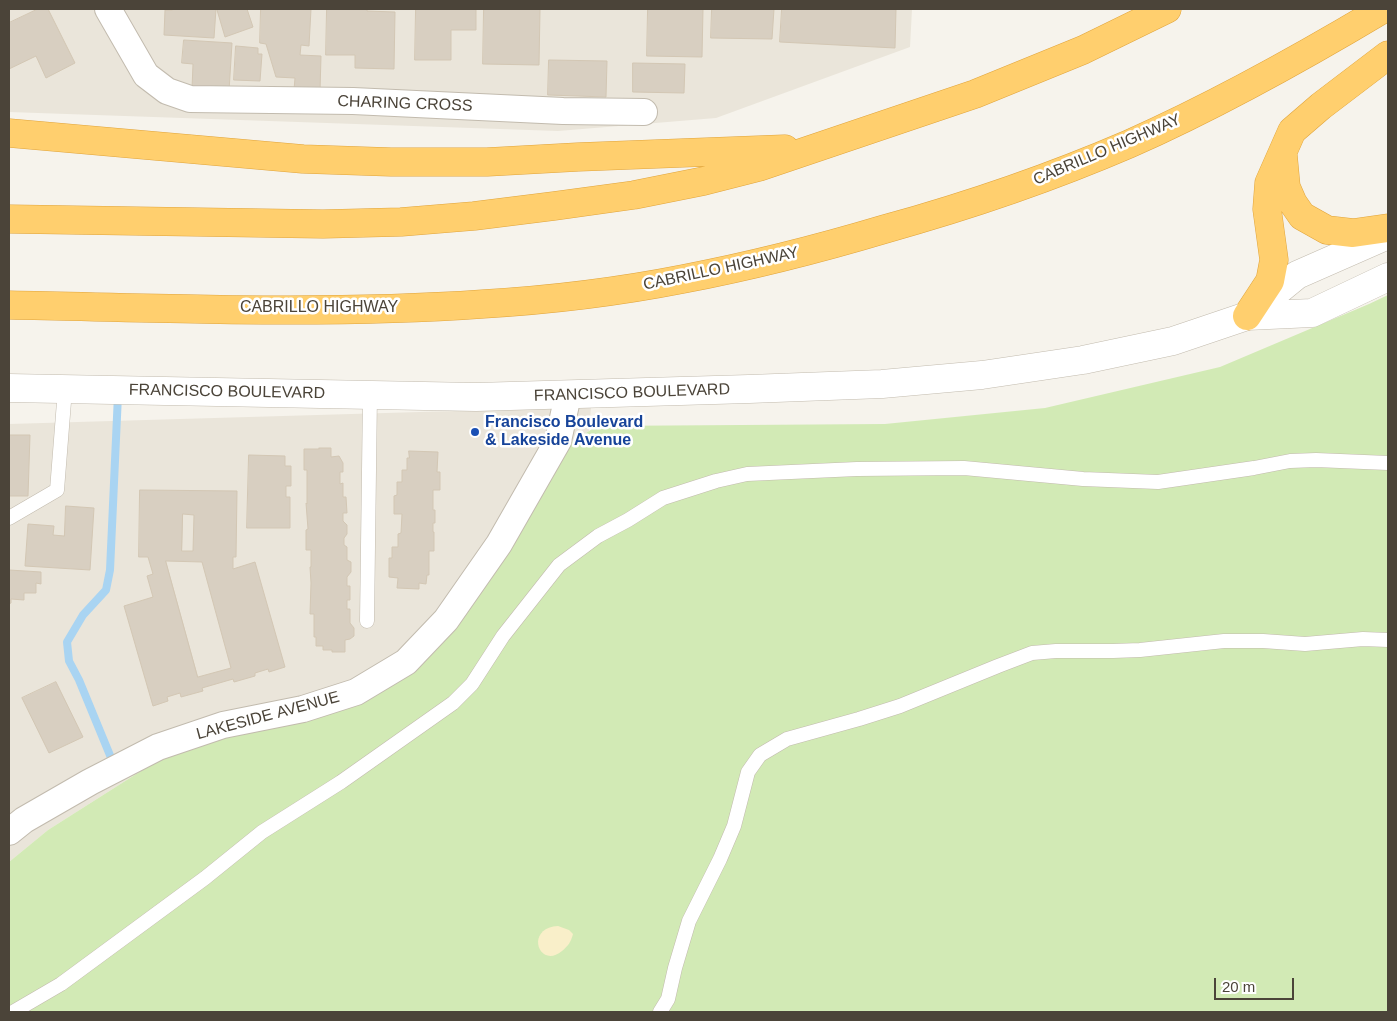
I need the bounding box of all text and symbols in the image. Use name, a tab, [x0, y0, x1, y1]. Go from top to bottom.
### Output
street label: CHARING CROSS	[337, 92, 473, 116]
street label: CABRILLO HIGHWAY	[1030, 110, 1184, 190]
street label: CABRILLO HIGHWAY	[642, 243, 800, 295]
street label: CABRILLO HIGHWAY	[240, 298, 398, 318]
street label: FRANCISCO BOULEVARD	[534, 380, 730, 406]
street label: FRANCISCO BOULEVARD	[129, 381, 325, 403]
place label: Francisco Boulevard & Lakeside Avenue	[485, 413, 643, 451]
marker: Francisco Boulevard & Lakeside Avenue	[469, 426, 481, 438]
street label: LAKESIDE AVENUE	[194, 688, 342, 744]
scale bar	[1217, 968, 1297, 1000]
text: 20 m	[1222, 978, 1255, 995]

